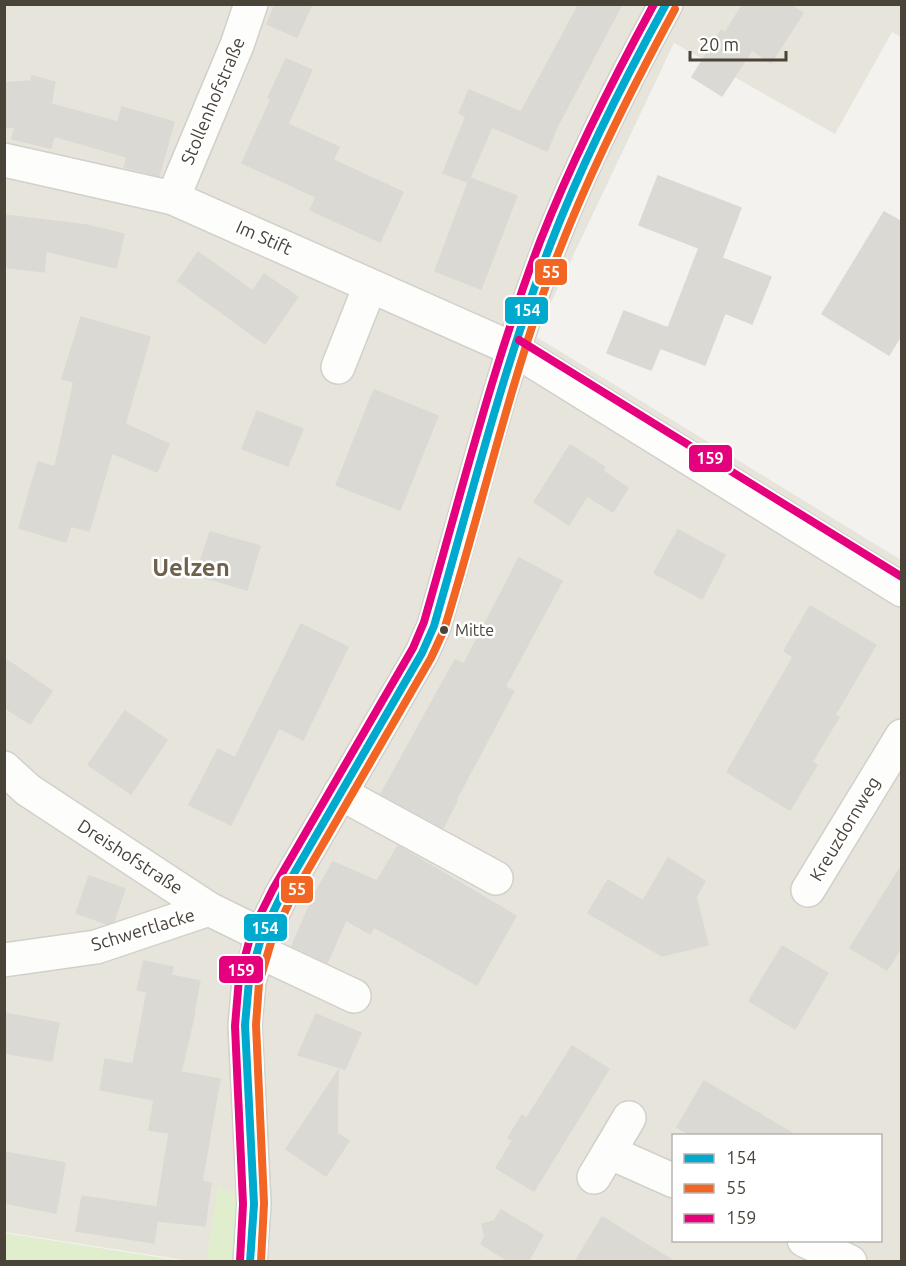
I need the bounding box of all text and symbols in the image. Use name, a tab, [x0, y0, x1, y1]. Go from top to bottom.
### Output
scale bar	[690, 24, 786, 62]
street label: Stollenhofstraße	[176, 34, 248, 167]
text: 20 m	[699, 34, 739, 54]
street label: Im Stift	[233, 216, 295, 258]
line badge: 55	[534, 258, 568, 286]
text: 55	[542, 263, 560, 281]
line badge: 154	[504, 296, 549, 325]
text: 154	[513, 301, 541, 319]
line badge: 159	[688, 444, 733, 473]
text: 159	[696, 449, 724, 467]
district label: Uelzen	[152, 554, 230, 581]
place label: Mitte	[455, 621, 494, 639]
marker: Mitte	[438, 624, 450, 636]
street label: Kreuzdornweg	[805, 773, 883, 884]
street label: Dreishofstraße	[74, 815, 187, 898]
line badge: 55	[280, 875, 314, 904]
text: 55	[288, 880, 306, 898]
street label: Schwertlacke	[89, 904, 197, 954]
line badge: 154	[243, 913, 288, 942]
text: 154	[251, 919, 279, 937]
line badge: 159	[218, 955, 264, 984]
text: 159	[227, 961, 255, 979]
legend	[672, 1134, 882, 1242]
text: 154	[726, 1147, 756, 1167]
text: 55	[726, 1177, 746, 1197]
text: 159	[726, 1207, 756, 1227]

